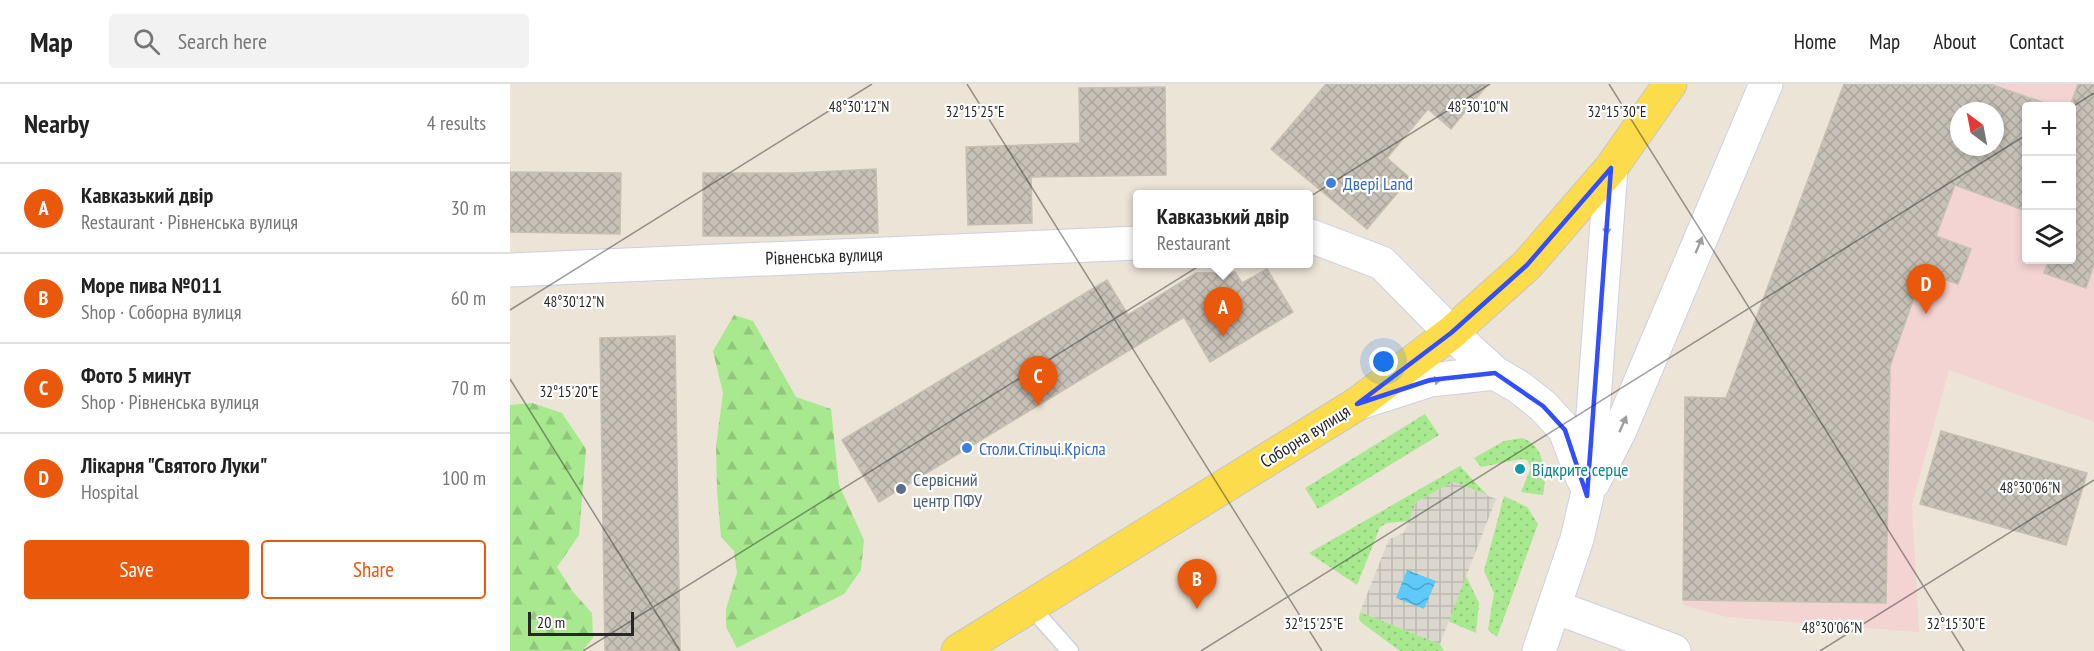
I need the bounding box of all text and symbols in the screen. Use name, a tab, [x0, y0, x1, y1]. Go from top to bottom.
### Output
search box	[109, 14, 529, 68]
text: Map	[30, 23, 73, 60]
icon: search	[130, 25, 163, 58]
text: Search here	[178, 27, 267, 55]
text: Home	[1794, 28, 1836, 55]
text: Map	[1869, 28, 1900, 55]
text: About	[1933, 28, 1976, 55]
text: Contact	[2009, 28, 2064, 55]
text: 48°30'12"N	[829, 97, 889, 116]
text: 48°30'10"N	[1448, 97, 1508, 116]
text: 32°15'25"E	[945, 102, 1005, 121]
text: 32°15'30"E	[1587, 102, 1647, 121]
north arrow	[1950, 102, 2004, 156]
map controls	[2022, 102, 2076, 264]
button: +	[2022, 102, 2076, 156]
text: Nearby	[24, 107, 89, 140]
text: 4 results	[427, 110, 486, 136]
button: −	[2022, 156, 2076, 210]
place label: Двері Land	[1343, 172, 1413, 195]
marker: Двері Land	[1324, 176, 1338, 190]
text: Кавказький двір	[81, 181, 213, 209]
popup	[1133, 190, 1313, 268]
text: A	[38, 195, 49, 221]
text: 30 m	[451, 195, 486, 221]
text: Кавказький двір	[1157, 202, 1289, 230]
text: Restaurant · Рівненська вулиця	[81, 209, 298, 235]
button: layers	[2022, 210, 2076, 264]
one-way arrow	[1602, 217, 1612, 236]
text: Restaurant	[1157, 230, 1231, 256]
one-way arrow	[1695, 236, 1704, 254]
street label: Рівненська вулиця	[765, 242, 883, 270]
pin: D	[1906, 264, 1946, 314]
text: Море пива №011	[81, 271, 222, 299]
text: B	[39, 285, 48, 311]
text: 60 m	[451, 285, 486, 311]
pin: A	[1204, 288, 1242, 337]
text: 48°30'12"N	[544, 292, 604, 311]
text: Shop · Соборна вулиця	[81, 299, 241, 325]
your location	[1369, 347, 1398, 376]
pin: C	[1018, 356, 1058, 406]
text: Фото 5 минут	[81, 361, 191, 389]
text: C	[39, 375, 48, 401]
text: 70 m	[451, 375, 486, 401]
one-way arrow	[1424, 376, 1443, 385]
text: 32°15'20"E	[539, 382, 599, 401]
text: Shop · Рівненська вулиця	[81, 389, 259, 415]
street label: Соборна вулиця	[1256, 399, 1354, 473]
one-way arrow	[1618, 416, 1627, 433]
place label: Столи.Стільці.Крісла	[979, 437, 1106, 460]
marker: Столи.Стільці.Крісла	[960, 441, 974, 455]
text: Лікарня "Святого Луки"	[81, 451, 268, 479]
place label: Відкрите серце	[1532, 458, 1629, 481]
marker: Відкрите серце	[1513, 462, 1527, 476]
text: D	[38, 465, 49, 491]
text: 100 m	[442, 465, 486, 491]
place label: Cервісний центр ПФУ	[913, 468, 983, 512]
text: 48°30'06"N	[2000, 478, 2060, 497]
text: Hospital	[81, 479, 138, 505]
marker: Cервісний центр ПФУ	[894, 482, 908, 496]
button: Save	[24, 540, 249, 599]
button: Share	[261, 540, 486, 599]
pin: B	[1178, 560, 1216, 609]
scale bar	[528, 609, 634, 636]
text: 20 m	[537, 612, 565, 632]
text: 32°15'25"E	[1284, 614, 1344, 633]
text: 32°15'30"E	[1926, 614, 1986, 633]
text: 48°30'06"N	[1802, 618, 1862, 637]

